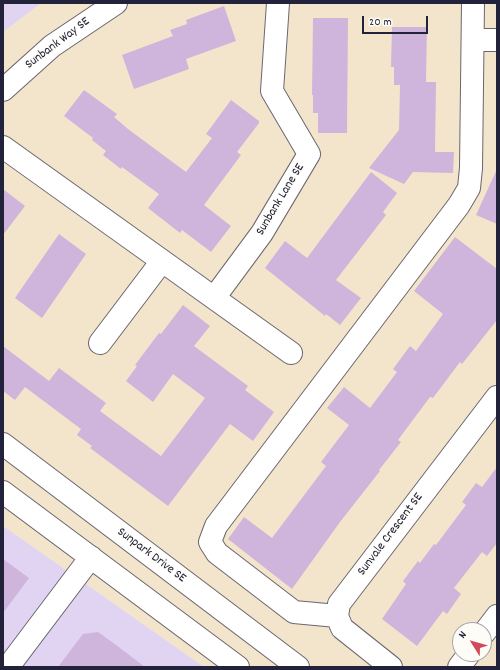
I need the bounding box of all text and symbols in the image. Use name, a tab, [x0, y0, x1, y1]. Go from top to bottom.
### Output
scale bar	[364, 8, 430, 34]
text: 20 m	[369, 14, 392, 31]
street label: Sunbank Way SE	[23, 15, 93, 73]
street label: Sunbank Lane SE	[253, 161, 309, 239]
street label: Sunvale Crescent SE	[355, 491, 427, 579]
street label: Sunpark Drive SE	[113, 525, 189, 587]
north arrow	[452, 622, 492, 662]
text: N	[455, 628, 471, 642]

